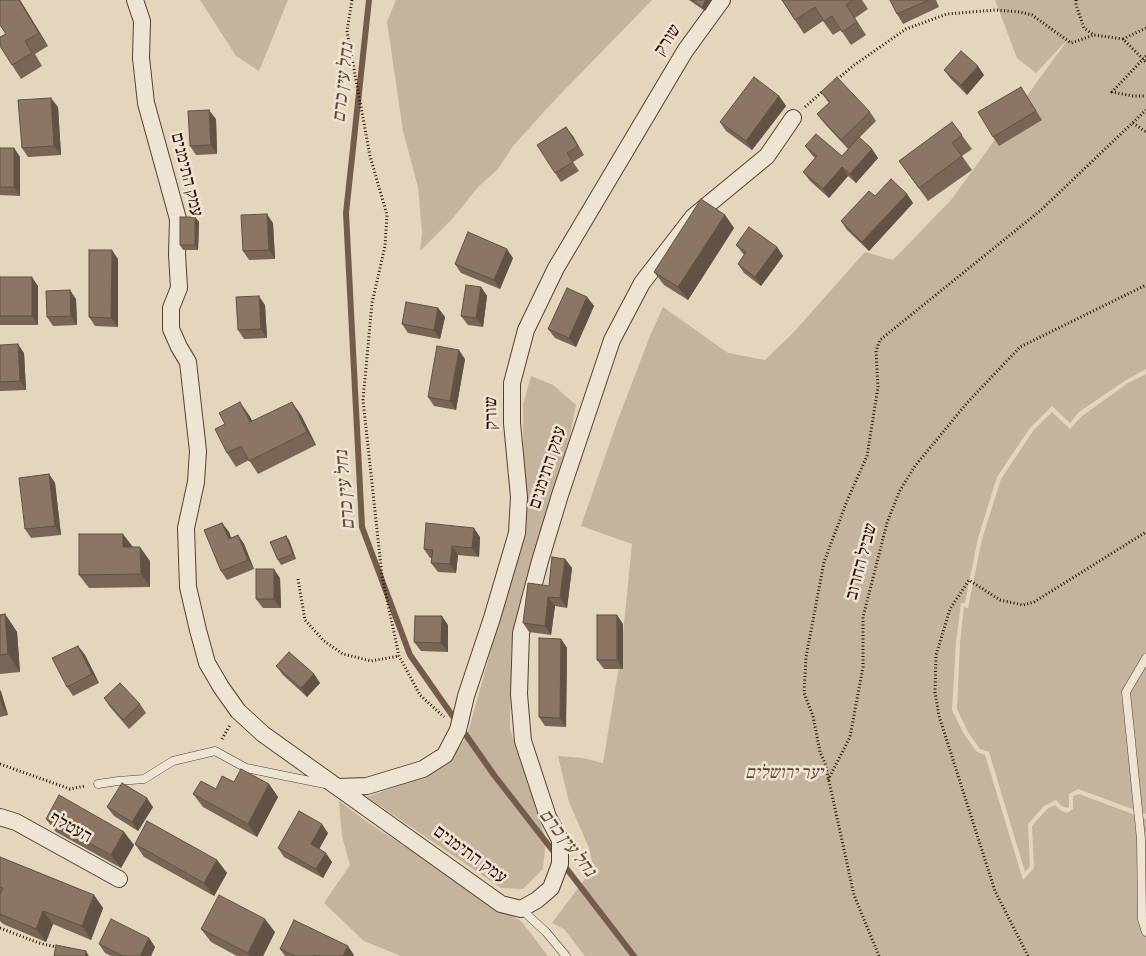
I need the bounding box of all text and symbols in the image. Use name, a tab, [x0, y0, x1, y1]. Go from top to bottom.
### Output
street label: שורק	[651, 21, 687, 61]
water label: נחל עין כרם	[329, 42, 361, 124]
street label: עמק התימנים	[164, 131, 206, 219]
street label: שורק	[482, 396, 504, 430]
street label: עמק התימנים	[526, 424, 572, 512]
water label: נחל עין כרם	[332, 449, 362, 531]
street label: שביל החרוב	[842, 521, 884, 603]
park label: יער ירושלים	[745, 764, 823, 786]
water label: נחל עין כרם	[532, 806, 600, 882]
street label: העטלף	[45, 809, 95, 849]
street label: עמק התימנים	[428, 822, 510, 890]

